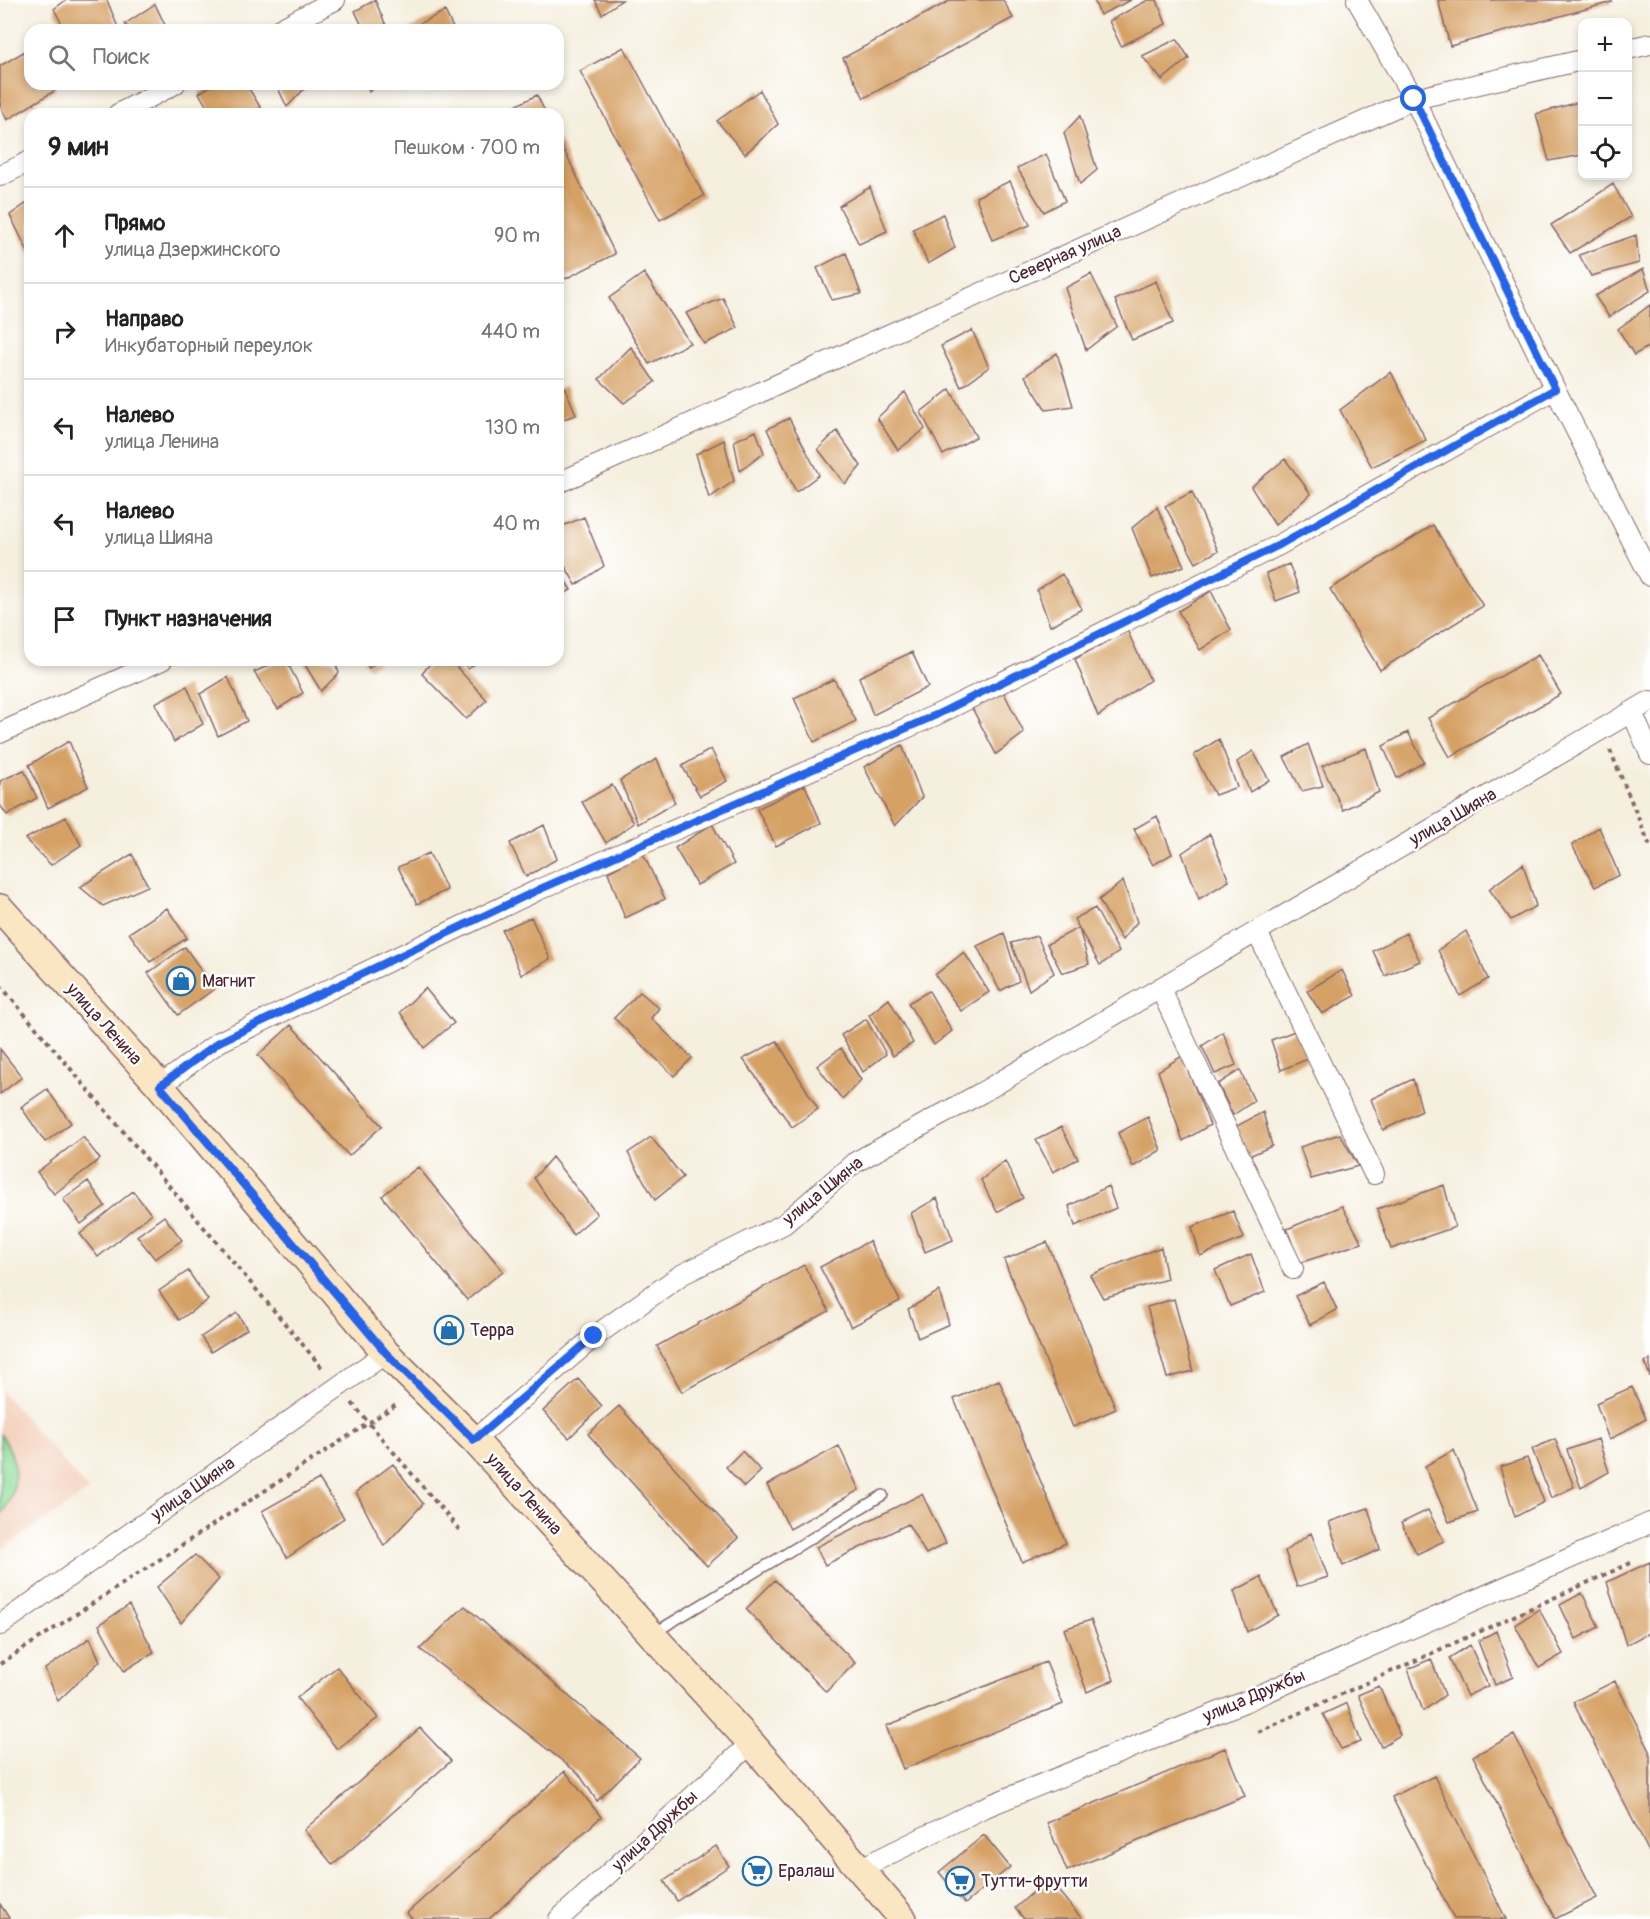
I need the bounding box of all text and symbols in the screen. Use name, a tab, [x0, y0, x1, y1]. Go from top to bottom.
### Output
map controls	[1578, 18, 1632, 180]
button: +	[1578, 18, 1632, 72]
search box	[24, 24, 564, 90]
icon: search	[45, 41, 78, 74]
text: Поиск	[93, 43, 150, 71]
button: −	[1578, 72, 1632, 126]
route start	[1400, 85, 1426, 111]
button: locate	[1578, 126, 1632, 180]
text: 9 мин	[48, 131, 109, 163]
text: Пешком · 700 m	[395, 135, 540, 160]
text: Прямо	[105, 209, 165, 237]
icon: ahead	[48, 219, 81, 252]
street label: Северная улица	[1005, 220, 1125, 290]
text: 90 m	[494, 223, 540, 248]
text: улица Дзержинского	[105, 237, 281, 262]
text: Направо	[105, 305, 184, 333]
icon: right	[48, 315, 81, 348]
text: 440 m	[481, 319, 540, 344]
text: Инкубаторный переулок	[105, 333, 313, 358]
text: Налево	[105, 401, 174, 429]
icon: left	[48, 411, 81, 444]
text: 130 m	[485, 415, 540, 440]
text: улица Ленина	[105, 429, 219, 454]
text: Налево	[105, 497, 174, 525]
icon: left	[48, 507, 81, 540]
text: 40 m	[493, 511, 540, 536]
text: улица Шияна	[105, 525, 213, 550]
icon: arrive	[48, 603, 81, 636]
text: Пункт назначения	[105, 605, 272, 633]
street label: улица Шияна	[1404, 783, 1501, 852]
shop icon: Магнит	[165, 965, 197, 997]
place label: Магнит	[202, 970, 255, 993]
street label: улица Ленина	[60, 977, 147, 1070]
street label: улица Шияна	[777, 1151, 868, 1231]
shop icon: Терра	[433, 1314, 465, 1346]
place label: Терра	[470, 1319, 514, 1342]
route end	[580, 1322, 606, 1348]
street label: улица Ленина	[480, 1447, 567, 1540]
street label: улица Шияна	[146, 1452, 239, 1527]
street label: улица Дружбы	[1198, 1664, 1309, 1728]
street label: улица Дружбы	[607, 1785, 703, 1877]
supermarket icon: Ералаш	[741, 1855, 773, 1887]
place label: Ералаш	[778, 1860, 835, 1883]
supermarket icon: Тутти-фрутти	[944, 1865, 976, 1897]
place label: Тутти-фрутти	[981, 1870, 1087, 1893]

